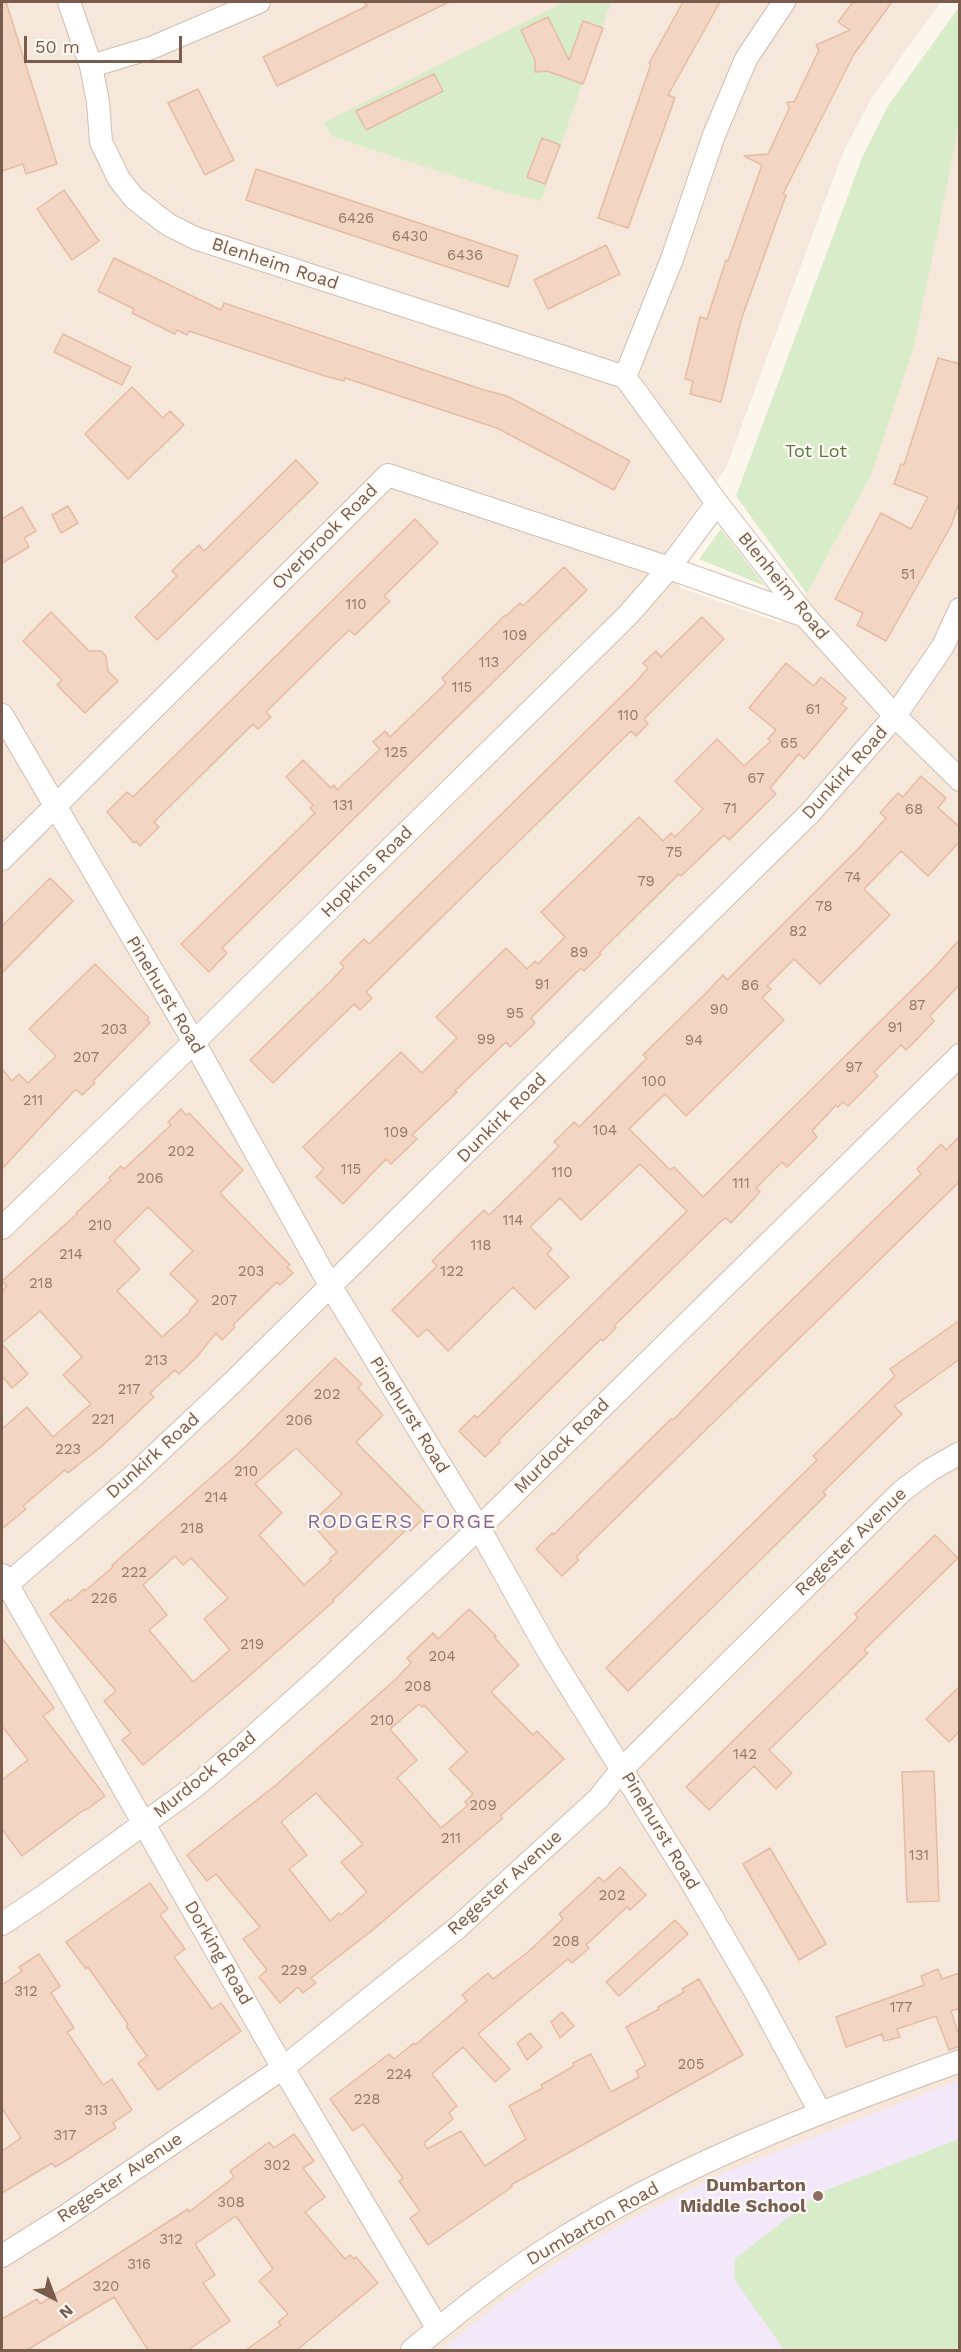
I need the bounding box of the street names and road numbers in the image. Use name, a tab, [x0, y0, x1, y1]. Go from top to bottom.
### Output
street label: Blenheim Road	[209, 233, 341, 295]
street label: Overbrook Road	[268, 480, 382, 594]
street label: Blenheim Road	[733, 528, 833, 644]
street label: Dunkirk Road	[798, 722, 892, 824]
street label: Hopkins Road	[317, 822, 417, 922]
street label: Pinehurst Road	[121, 932, 209, 1058]
street label: Dunkirk Road	[453, 1069, 551, 1167]
street label: Pinehurst Road	[364, 1353, 454, 1477]
street label: Murdock Road	[510, 1394, 614, 1498]
street label: Dunkirk Road	[102, 1409, 204, 1503]
street label: Regester Avenue	[791, 1483, 911, 1601]
street label: Murdock Road	[149, 1727, 261, 1823]
street label: Pinehurst Road	[616, 1768, 704, 1894]
street label: Regester Avenue	[443, 1826, 567, 1940]
street label: Dorking Road	[179, 1897, 257, 2009]
street label: Regester Avenue	[53, 2128, 187, 2228]
street label: Dumbarton Road	[523, 2177, 663, 2271]

